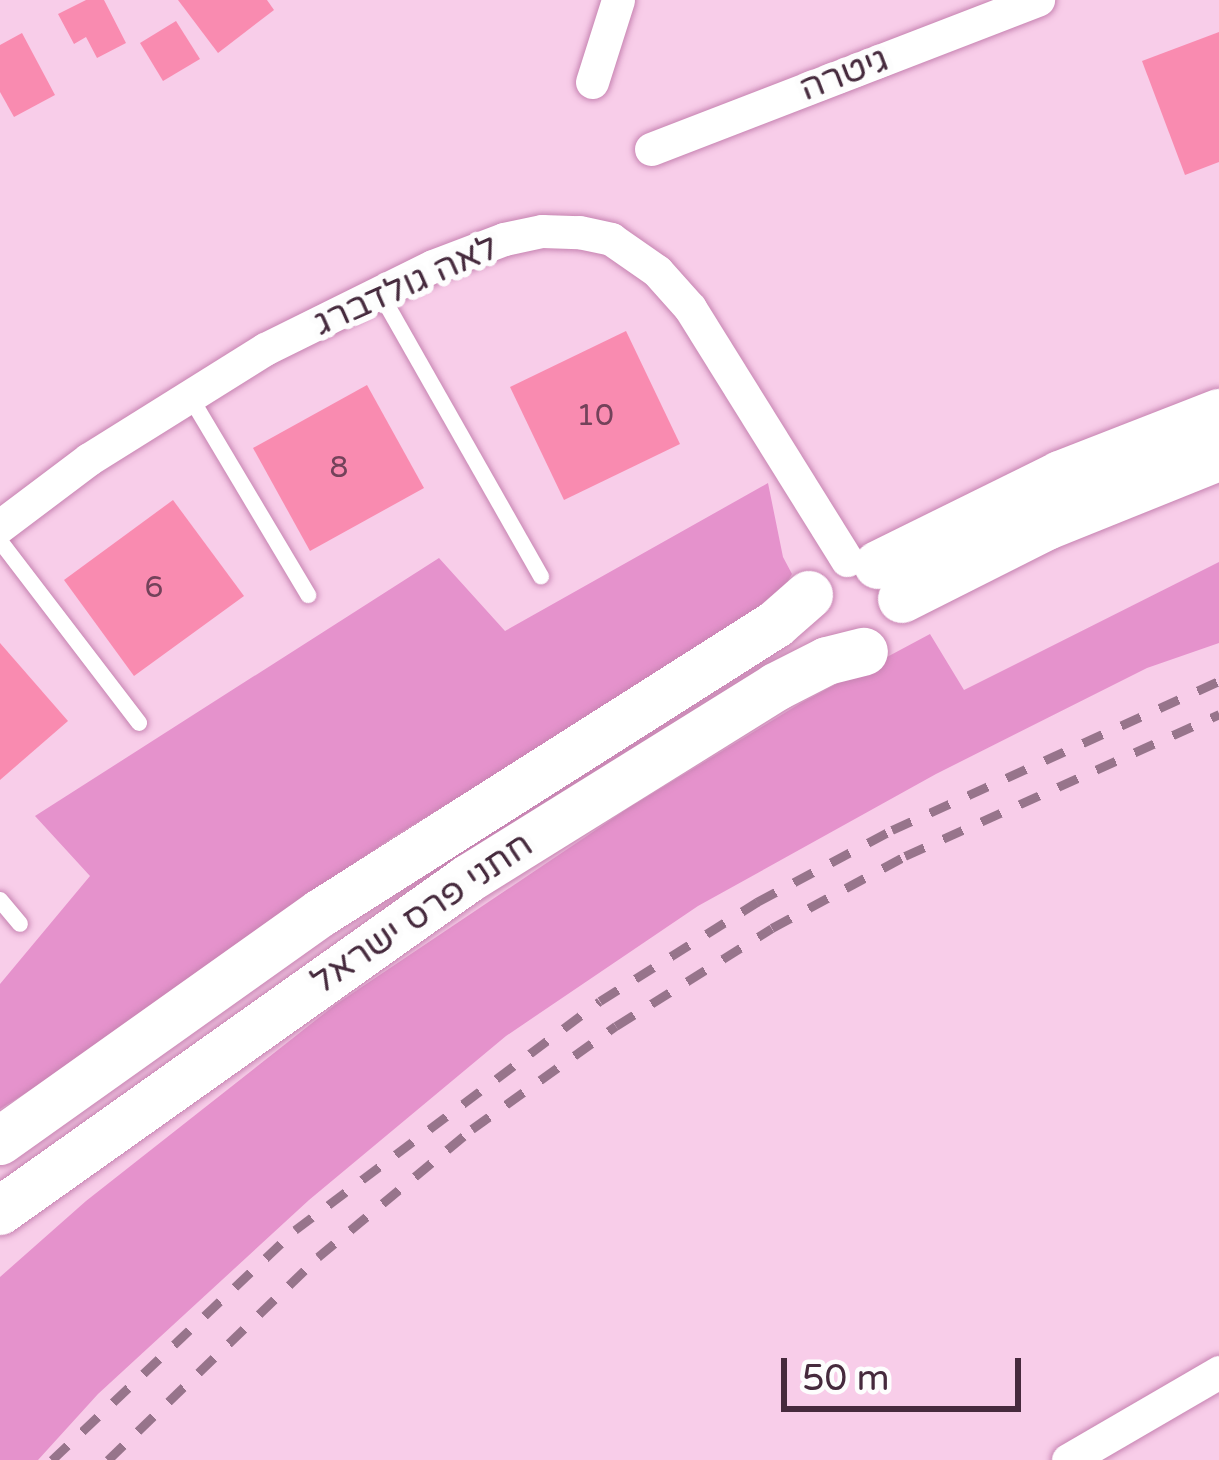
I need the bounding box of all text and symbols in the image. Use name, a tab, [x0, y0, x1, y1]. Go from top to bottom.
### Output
street label: גיטרה	[793, 37, 895, 111]
street label: לאה גולדברג	[307, 225, 505, 345]
house number: 10	[576, 398, 614, 434]
house number: 8	[330, 450, 348, 486]
house number: 6	[145, 570, 163, 606]
street label: חתני פרס ישראל	[303, 823, 541, 1003]
scale bar	[787, 1334, 1027, 1408]
text: 50 m	[802, 1357, 890, 1400]

